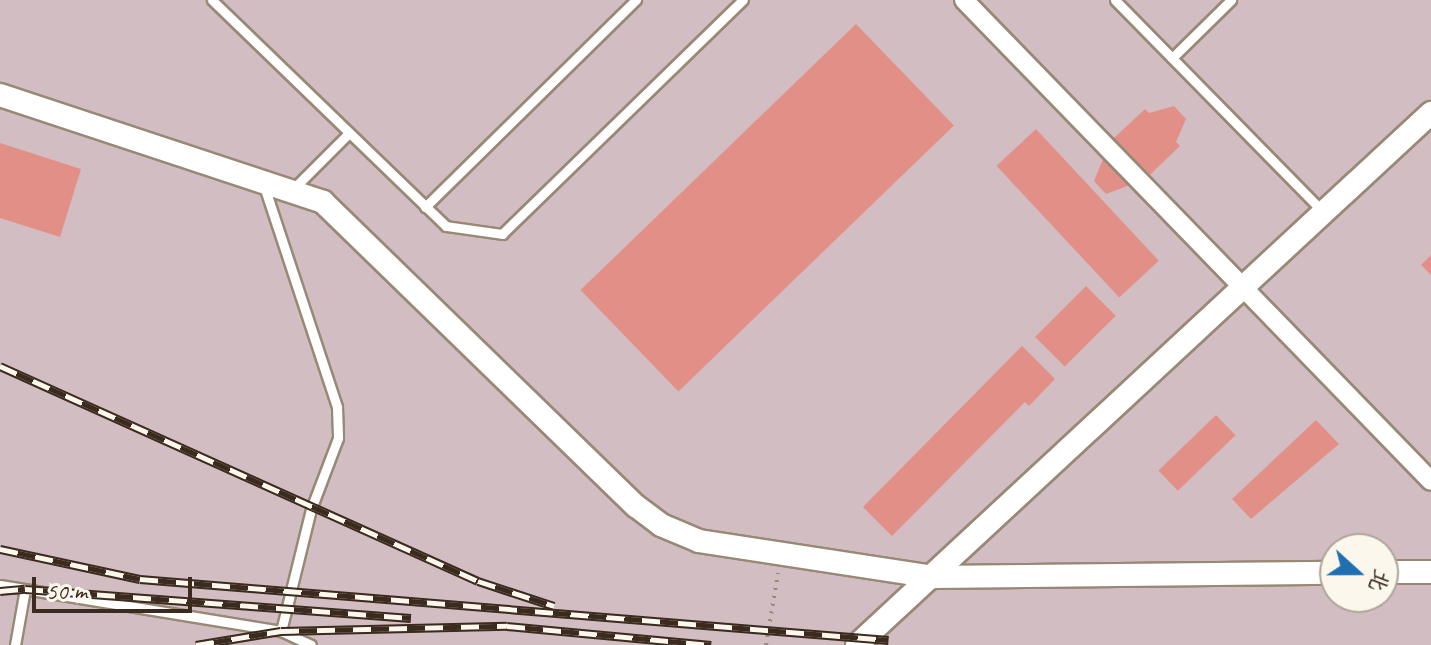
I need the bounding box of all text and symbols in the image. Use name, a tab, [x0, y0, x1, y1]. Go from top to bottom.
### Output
north arrow	[1319, 533, 1399, 613]
scale bar	[36, 561, 196, 611]
text: 北	[1363, 566, 1397, 596]
text: 50 m	[46, 576, 87, 606]

